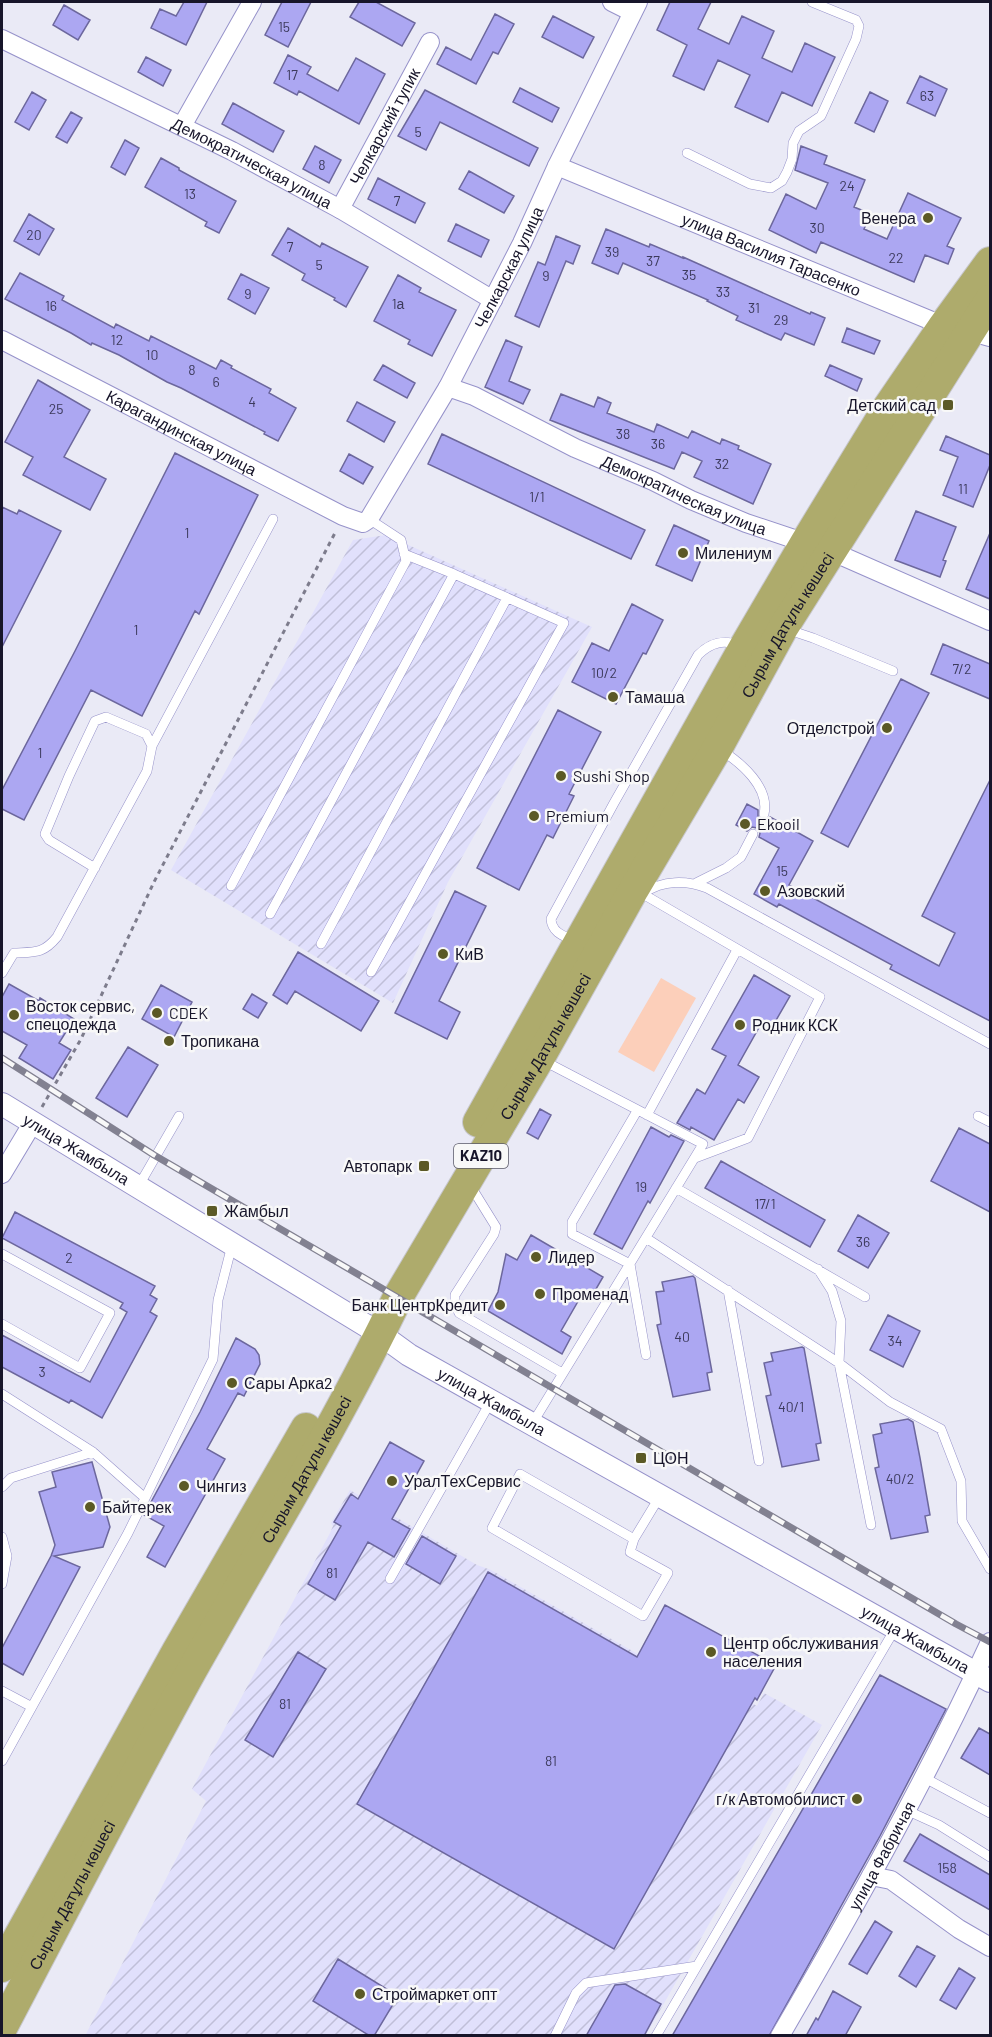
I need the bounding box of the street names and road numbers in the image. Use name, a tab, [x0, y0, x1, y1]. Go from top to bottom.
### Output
street label: Челкарский тупик	[345, 64, 424, 188]
street label: Демократическая улица	[169, 113, 336, 212]
street label: Челкарская улица	[470, 203, 546, 331]
street label: улица Василия Тарасенко	[679, 209, 864, 300]
street label: Карагандинская улица	[103, 386, 260, 479]
street label: Демократическая улица	[599, 450, 769, 538]
street label: Сырым Датұлы көшесі	[737, 549, 837, 701]
street label: Сырым Датұлы көшесі	[495, 970, 594, 1123]
street label: улица Жамбыла	[20, 1109, 133, 1188]
road number: KAZ10	[454, 1144, 508, 1168]
street label: улица Жамбыла	[435, 1363, 549, 1439]
street label: Сырым Датұлы көшесі	[257, 1393, 355, 1546]
street label: улица Жамбыла	[858, 1601, 973, 1677]
street label: улица Фабричая	[844, 1798, 919, 1913]
street label: Сырым Датұлы көшесі	[24, 1817, 118, 1973]

